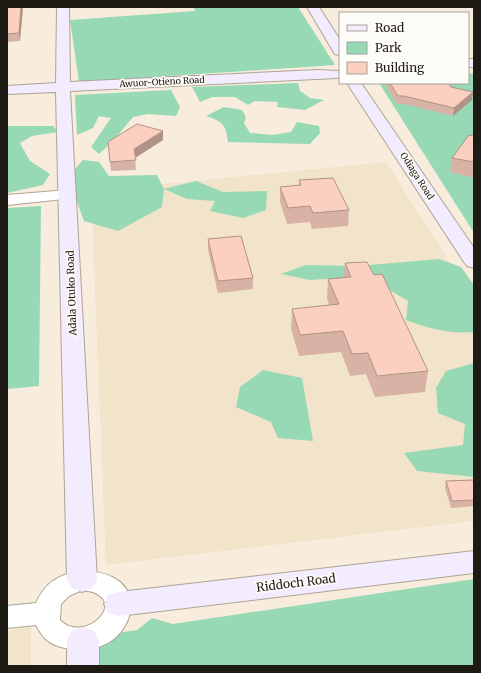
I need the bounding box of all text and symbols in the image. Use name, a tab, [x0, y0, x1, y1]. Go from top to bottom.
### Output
legend	[339, 12, 469, 84]
text: Road	[375, 20, 404, 35]
text: Park	[375, 40, 402, 55]
text: Building	[375, 60, 425, 75]
street label: Awuor-Otieno Road	[118, 74, 206, 89]
street label: Odiaga Road	[398, 150, 437, 202]
street label: Adala Otuko Road	[64, 250, 80, 337]
street label: Riddoch Road	[255, 570, 337, 595]

